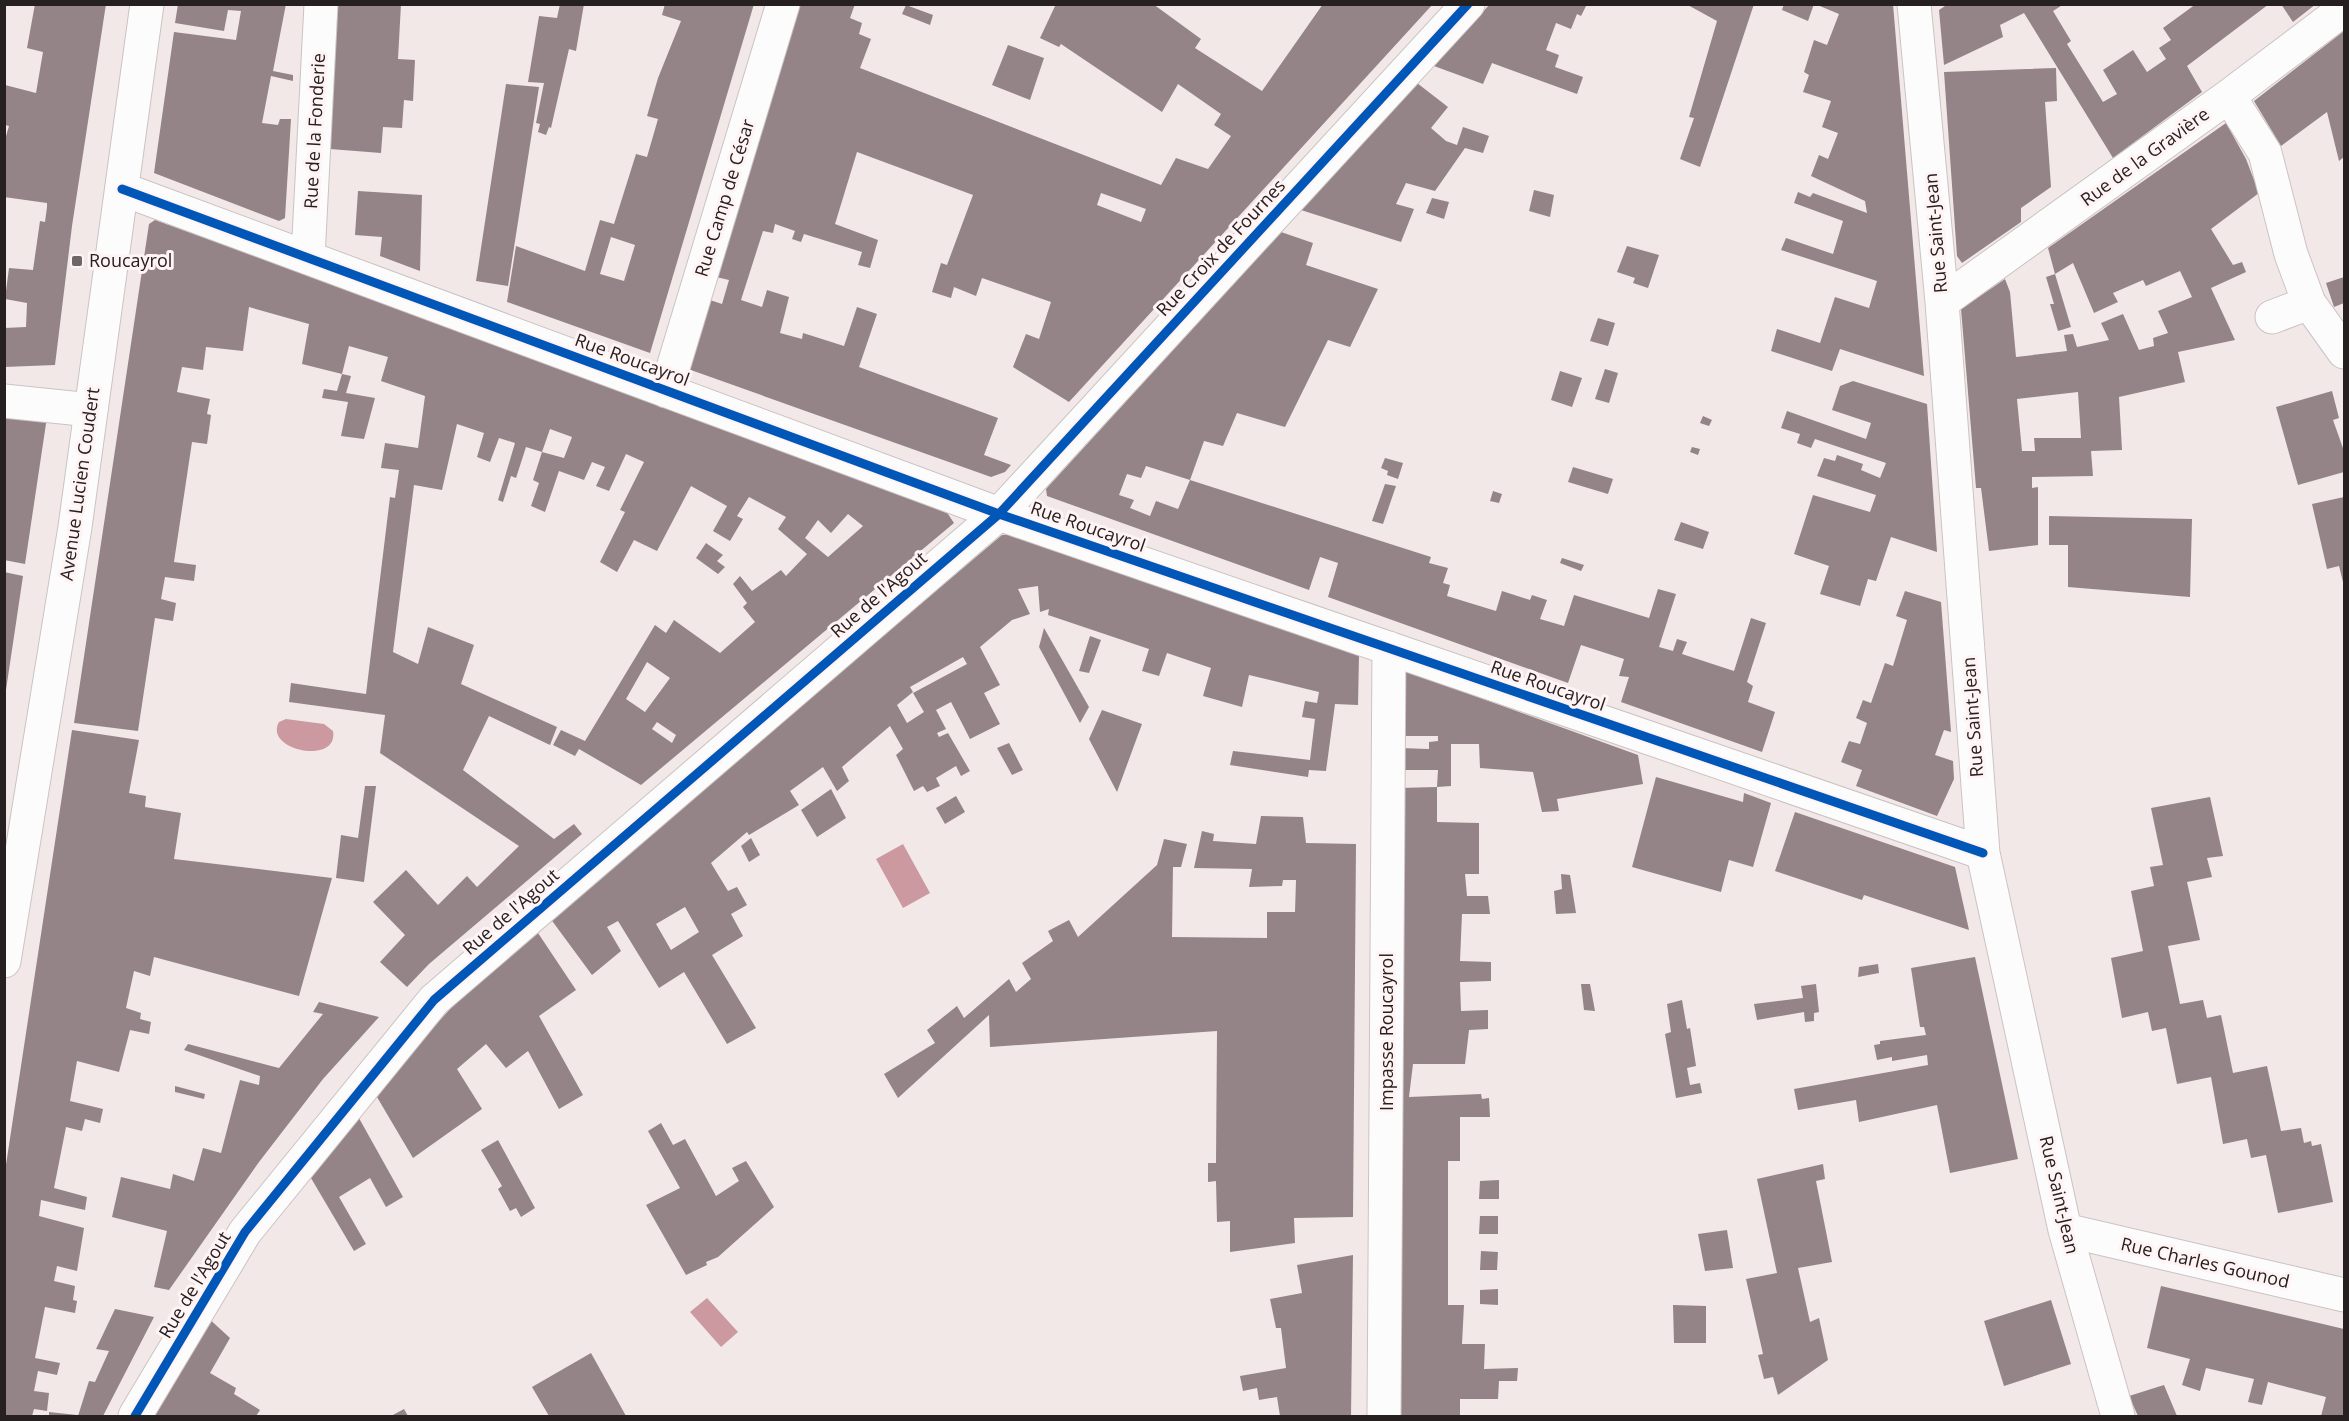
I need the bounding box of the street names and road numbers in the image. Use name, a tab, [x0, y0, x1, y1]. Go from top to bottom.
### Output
street label: Rue de la Fonderie	[298, 52, 330, 210]
street label: Rue de la Gravière	[2075, 101, 2214, 211]
street label: Rue Camp de César	[689, 115, 760, 280]
street label: Rue Saint-Jean	[1918, 172, 1952, 294]
street label: Rue Croix de Fournes	[1150, 174, 1290, 321]
street label: Rue Roucayrol	[572, 327, 693, 391]
street label: Avenue Lucien Coudert	[54, 386, 104, 582]
street label: Rue Roucayrol	[1028, 495, 1149, 557]
street label: Rue de l'Agout	[825, 546, 932, 643]
street label: Rue Roucayrol	[1488, 654, 1609, 716]
street label: Rue Saint-Jean	[1956, 656, 1988, 778]
street label: Rue de l'Agout	[457, 863, 564, 960]
street label: Impasse Roucayrol	[1374, 953, 1398, 1111]
street label: Rue Saint-Jean	[2035, 1133, 2085, 1256]
street label: Rue de l'Agout	[153, 1227, 236, 1342]
street label: Rue Charles Gounod	[2119, 1231, 2292, 1293]

